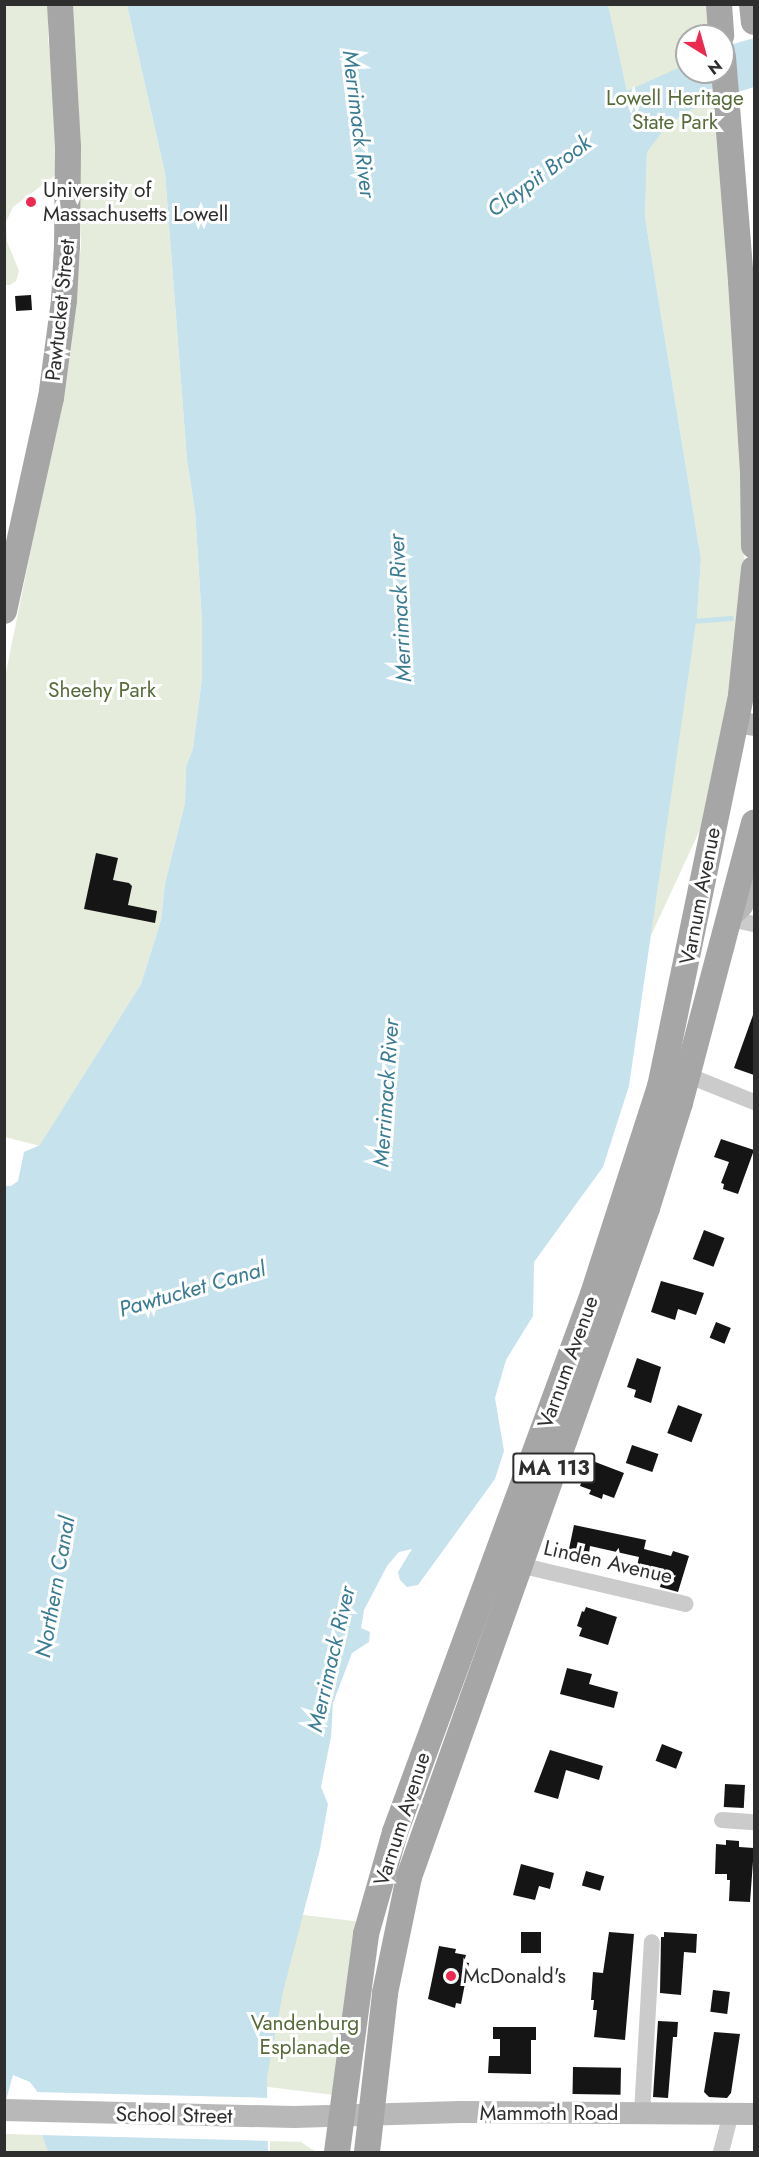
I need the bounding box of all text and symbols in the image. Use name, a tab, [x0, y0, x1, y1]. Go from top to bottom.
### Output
north arrow	[675, 24, 735, 84]
water label: Merrimack River	[337, 49, 381, 199]
text: N	[703, 54, 727, 80]
park label: Lowell Heritage State Park	[606, 85, 744, 135]
water label: Claypit Brook	[482, 129, 596, 223]
place label: University of Massachusetts Lowell	[43, 177, 228, 227]
marker: University of Massachusetts Lowell	[24, 195, 38, 209]
street label: Pawtucket Street	[40, 238, 80, 382]
water label: Merrimack River	[383, 533, 417, 683]
park label: Sheehy Park	[48, 677, 156, 703]
street label: Varnum Avenue	[674, 825, 726, 967]
water label: Merrimack River	[368, 1018, 404, 1168]
water label: Pawtucket Canal	[116, 1255, 268, 1323]
street label: Varnum Avenue	[532, 1292, 604, 1432]
road number: MA 113	[512, 1451, 596, 1485]
water label: Northern Canal	[30, 1514, 80, 1660]
street label: Linden Avenue	[541, 1535, 675, 1589]
water label: Merrimack River	[301, 1584, 361, 1734]
street label: Varnum Avenue	[369, 1749, 435, 1889]
place label: McDonald's	[463, 1963, 566, 1989]
marker: McDonald's	[444, 1969, 458, 1983]
park label: Vandenburg Esplanade	[251, 2010, 359, 2060]
street label: Mammoth Road	[480, 2100, 618, 2126]
street label: School Street	[115, 2101, 233, 2129]

